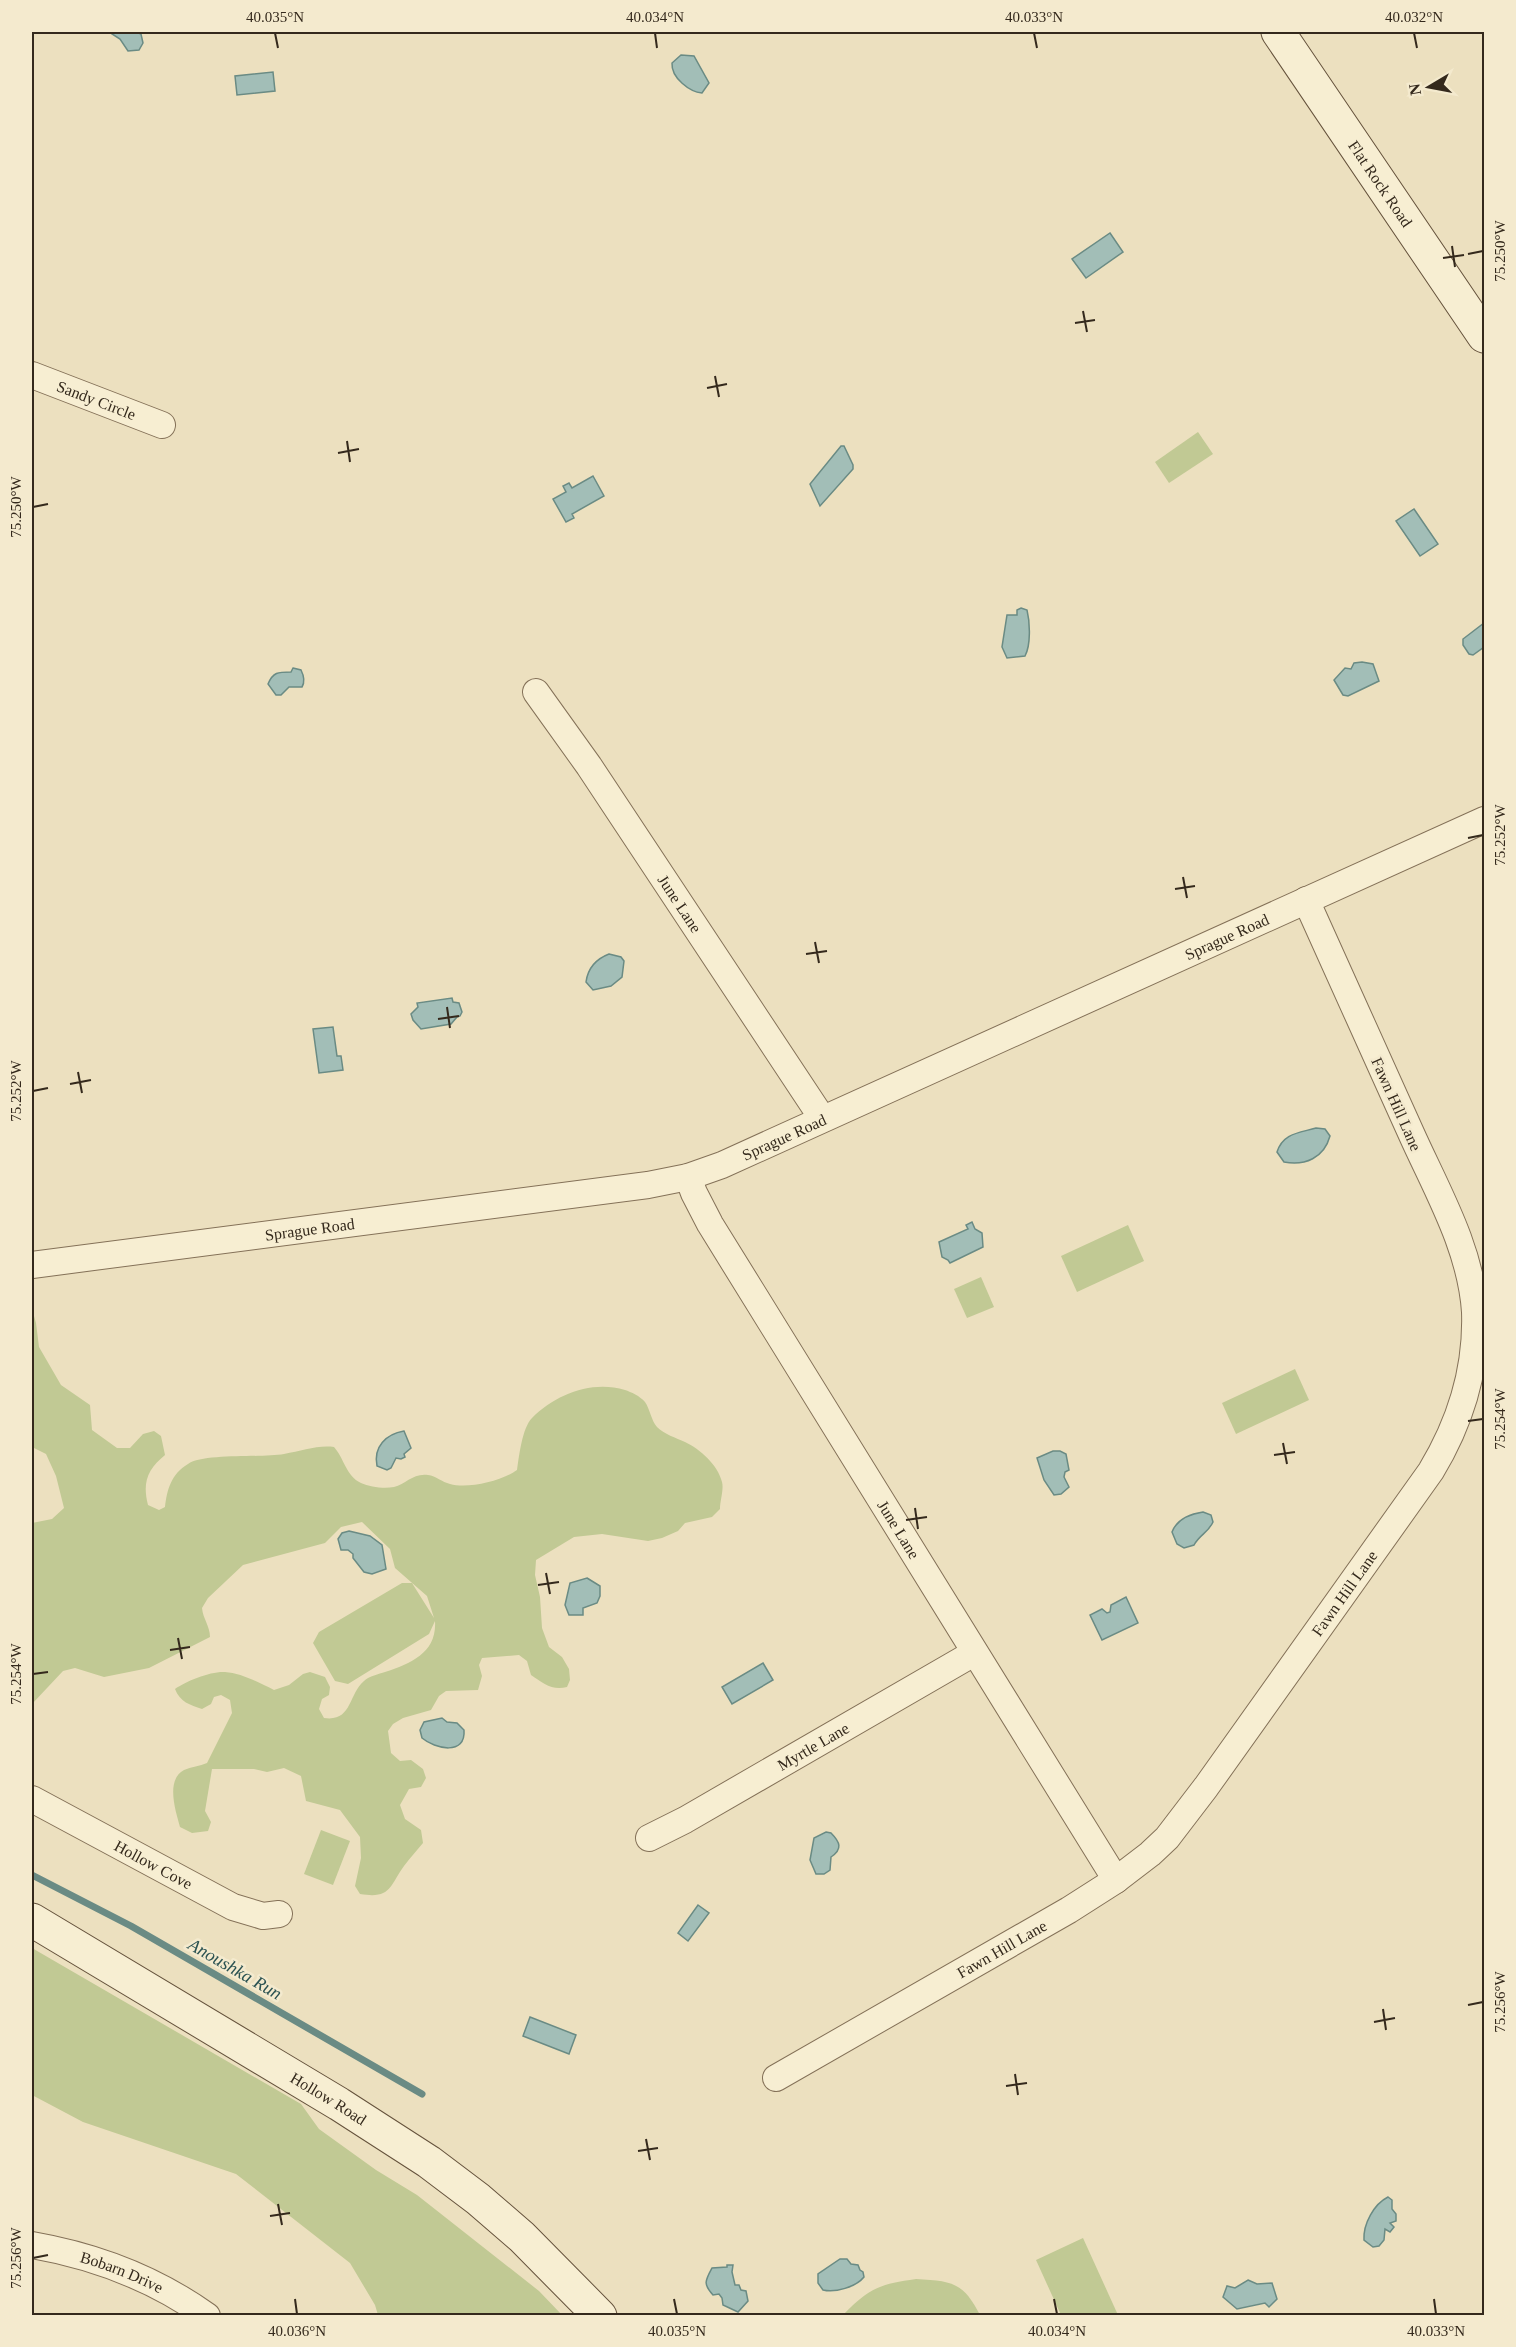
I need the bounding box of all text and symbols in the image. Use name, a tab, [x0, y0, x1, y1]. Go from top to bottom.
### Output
text: 40.035°N	[246, 9, 304, 25]
text: 40.034°N	[626, 9, 684, 25]
text: 40.033°N	[1005, 9, 1063, 25]
text: 40.032°N	[1385, 9, 1443, 25]
north arrow	[1399, 57, 1459, 117]
text: N	[1405, 82, 1424, 97]
street label: Flat Rock Road	[1345, 137, 1415, 230]
text: 75.250°W	[1492, 219, 1508, 282]
street label: Sandy Circle	[54, 377, 138, 423]
text: 75.250°W	[8, 475, 24, 538]
text: 75.252°W	[1492, 803, 1508, 866]
street label: June Lane	[655, 872, 705, 936]
street label: Sprague Road	[1182, 911, 1271, 963]
street label: Fawn Hill Lane	[1368, 1055, 1425, 1154]
text: 75.252°W	[8, 1059, 24, 1122]
street label: Sprague Road	[740, 1111, 829, 1164]
street label: Sprague Road	[264, 1215, 356, 1244]
text: 75.254°W	[1492, 1387, 1508, 1450]
street label: June Lane	[874, 1497, 923, 1562]
street label: Fawn Hill Lane	[1308, 1547, 1381, 1639]
text: 75.254°W	[8, 1642, 24, 1705]
street label: Myrtle Lane	[774, 1719, 852, 1774]
street label: Hollow Cove	[112, 1837, 195, 1893]
street label: Fawn Hill Lane	[954, 1917, 1050, 1981]
water label: Anoushka Run	[184, 1934, 285, 2004]
text: 75.256°W	[1492, 1970, 1508, 2033]
street label: Hollow Road	[287, 2069, 369, 2128]
text: 75.256°W	[8, 2226, 24, 2289]
street label: Bobarn Drive	[78, 2248, 166, 2296]
text: 40.036°N	[268, 2323, 326, 2339]
text: 40.035°N	[648, 2323, 706, 2339]
text: 40.034°N	[1028, 2323, 1086, 2339]
text: 40.033°N	[1407, 2323, 1465, 2339]

